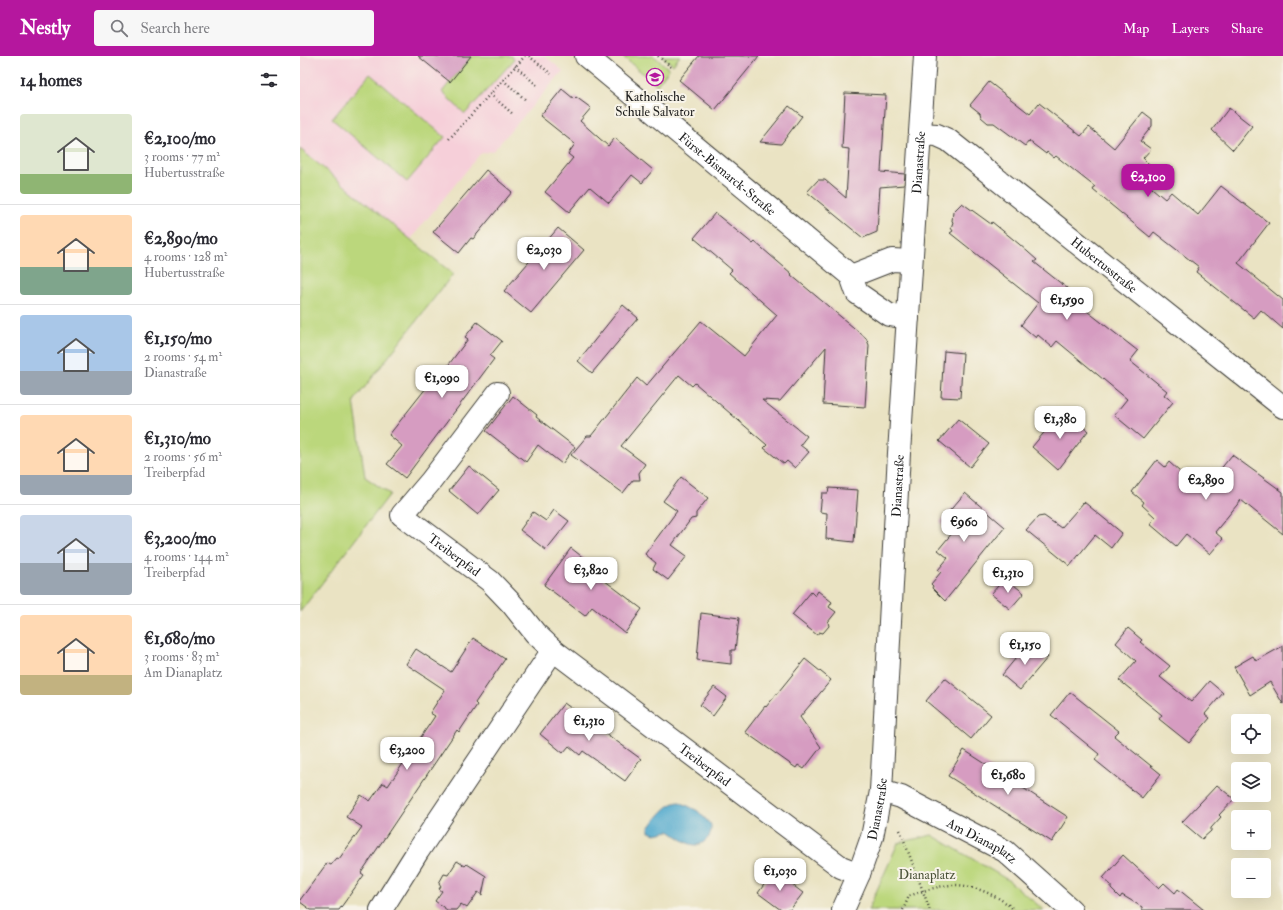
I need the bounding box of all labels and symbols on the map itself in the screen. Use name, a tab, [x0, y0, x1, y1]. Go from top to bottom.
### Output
school or university icon: Katholische Schule Salvator	[645, 67, 665, 87]
place label: Katholische Schule Salvator	[615, 89, 695, 120]
street label: Fürst-Bismarck-Straße	[675, 129, 779, 220]
street label: Dianastraße	[909, 130, 929, 195]
pin: €2,100	[1115, 164, 1181, 198]
street label: Hubertusstraße	[1067, 234, 1141, 297]
pin: €2,030	[511, 237, 577, 271]
pin: €1,590	[1034, 287, 1100, 321]
pin: €1,090	[409, 365, 475, 399]
pin: €1,380	[1027, 406, 1093, 440]
street label: Dianastraße	[889, 454, 908, 518]
pin: €2,890	[1173, 467, 1239, 501]
pin: €960	[940, 509, 988, 543]
street label: Treiberpfad	[425, 530, 484, 580]
pin: €3,820	[558, 557, 624, 591]
pin: €1,310	[975, 560, 1041, 594]
pin: €1,150	[992, 632, 1058, 666]
pin: €1,310	[556, 708, 622, 742]
pin: €3,200	[374, 737, 440, 771]
street label: Treiberpfad	[675, 740, 734, 790]
pin: €1,680	[975, 762, 1041, 796]
street label: Dianastraße	[865, 777, 891, 842]
street label: Am Dianaplatz	[943, 815, 1021, 868]
pin: €1,030	[747, 858, 813, 892]
park label: Dianaplatz	[898, 867, 956, 884]

